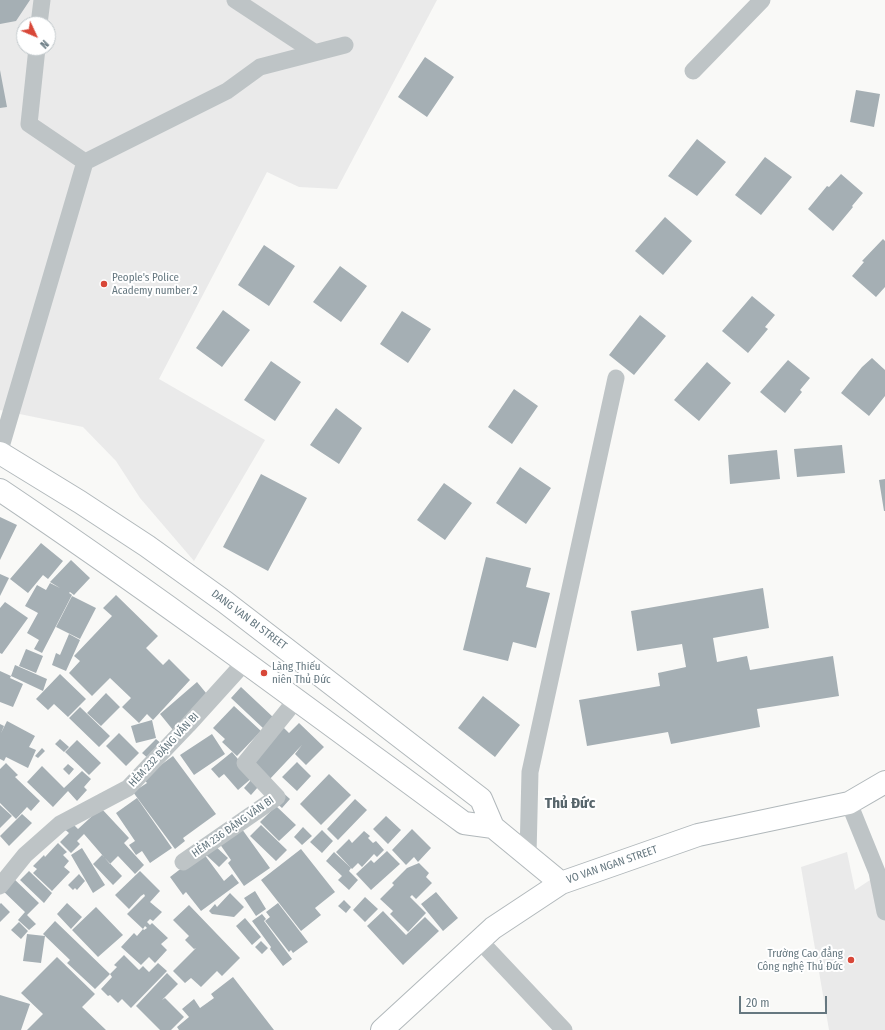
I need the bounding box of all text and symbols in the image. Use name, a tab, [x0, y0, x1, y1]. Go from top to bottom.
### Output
north arrow	[16, 16, 56, 56]
text: N	[37, 37, 51, 51]
place label: People's Police Academy number 2	[112, 271, 198, 297]
marker: People's Police Academy number 2	[99, 279, 109, 289]
street label: DANG VAN BI STREET	[209, 587, 289, 653]
place label: Làng Thiếu niên Thủ Đức	[272, 660, 331, 686]
marker: Làng Thiếu niên Thủ Đức	[259, 668, 269, 678]
street label: HẺM 232 ĐẶNG VĂN BI	[126, 710, 202, 790]
street label: HẺM 236 ĐẶNG VĂN BI	[189, 794, 277, 860]
district label: Thủ Đức	[545, 795, 595, 813]
street label: VO VAN NGAN STREET	[565, 843, 659, 887]
place label: Trường Cao đẳng Công nghệ Thủ Đức	[757, 947, 843, 973]
marker: Trường Cao đẳng Công nghệ Thủ Đức	[846, 955, 856, 965]
scale bar	[741, 988, 829, 1014]
text: 20 m	[746, 996, 770, 1010]

